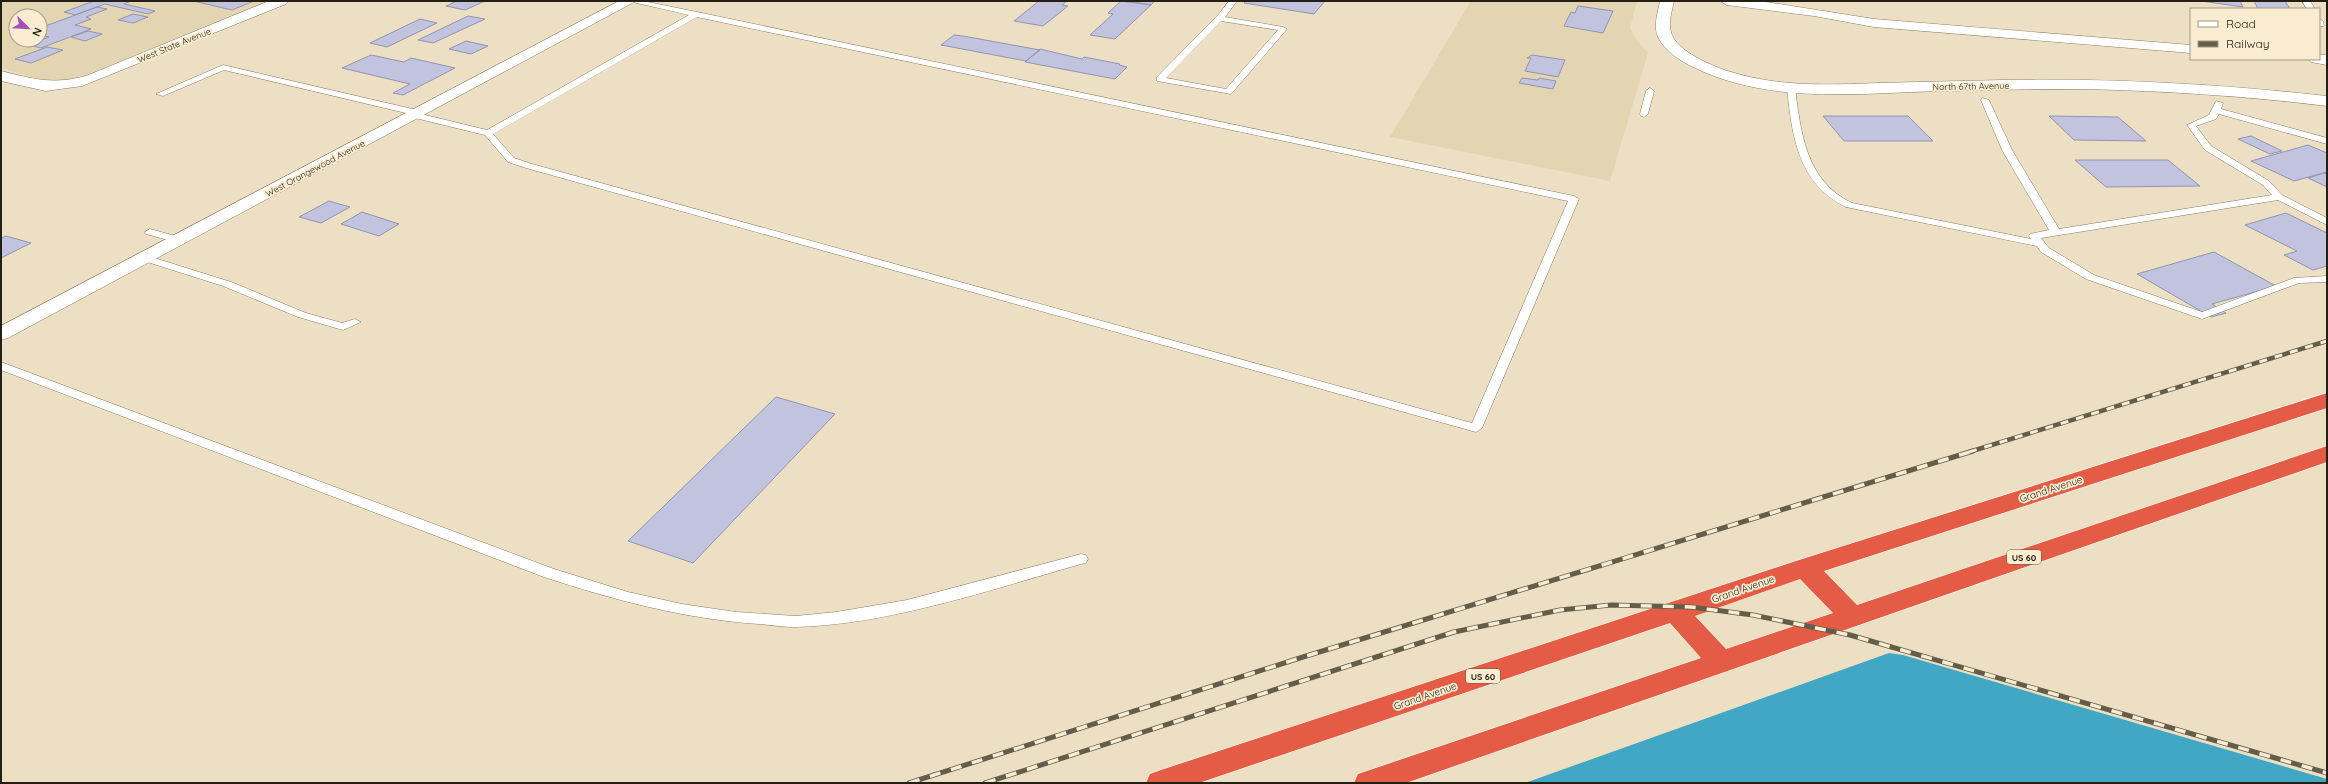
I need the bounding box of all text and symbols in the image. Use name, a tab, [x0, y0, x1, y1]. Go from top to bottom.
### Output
north arrow	[8, 8, 48, 48]
legend	[2190, 8, 2320, 60]
text: Road	[2226, 16, 2256, 31]
street label: West State Avenue	[136, 25, 212, 65]
text: N	[29, 26, 45, 39]
text: Railway	[2226, 36, 2270, 51]
street label: North 67th Avenue	[1932, 80, 2010, 92]
street label: West Orangewood Avenue	[263, 137, 367, 199]
street label: Grand Avenue	[2018, 473, 2084, 505]
road number: US 60	[2007, 550, 2041, 564]
street label: Grand Avenue	[1710, 572, 1776, 606]
road number: US 60	[1466, 669, 1500, 683]
street label: Grand Avenue	[1392, 679, 1458, 713]

